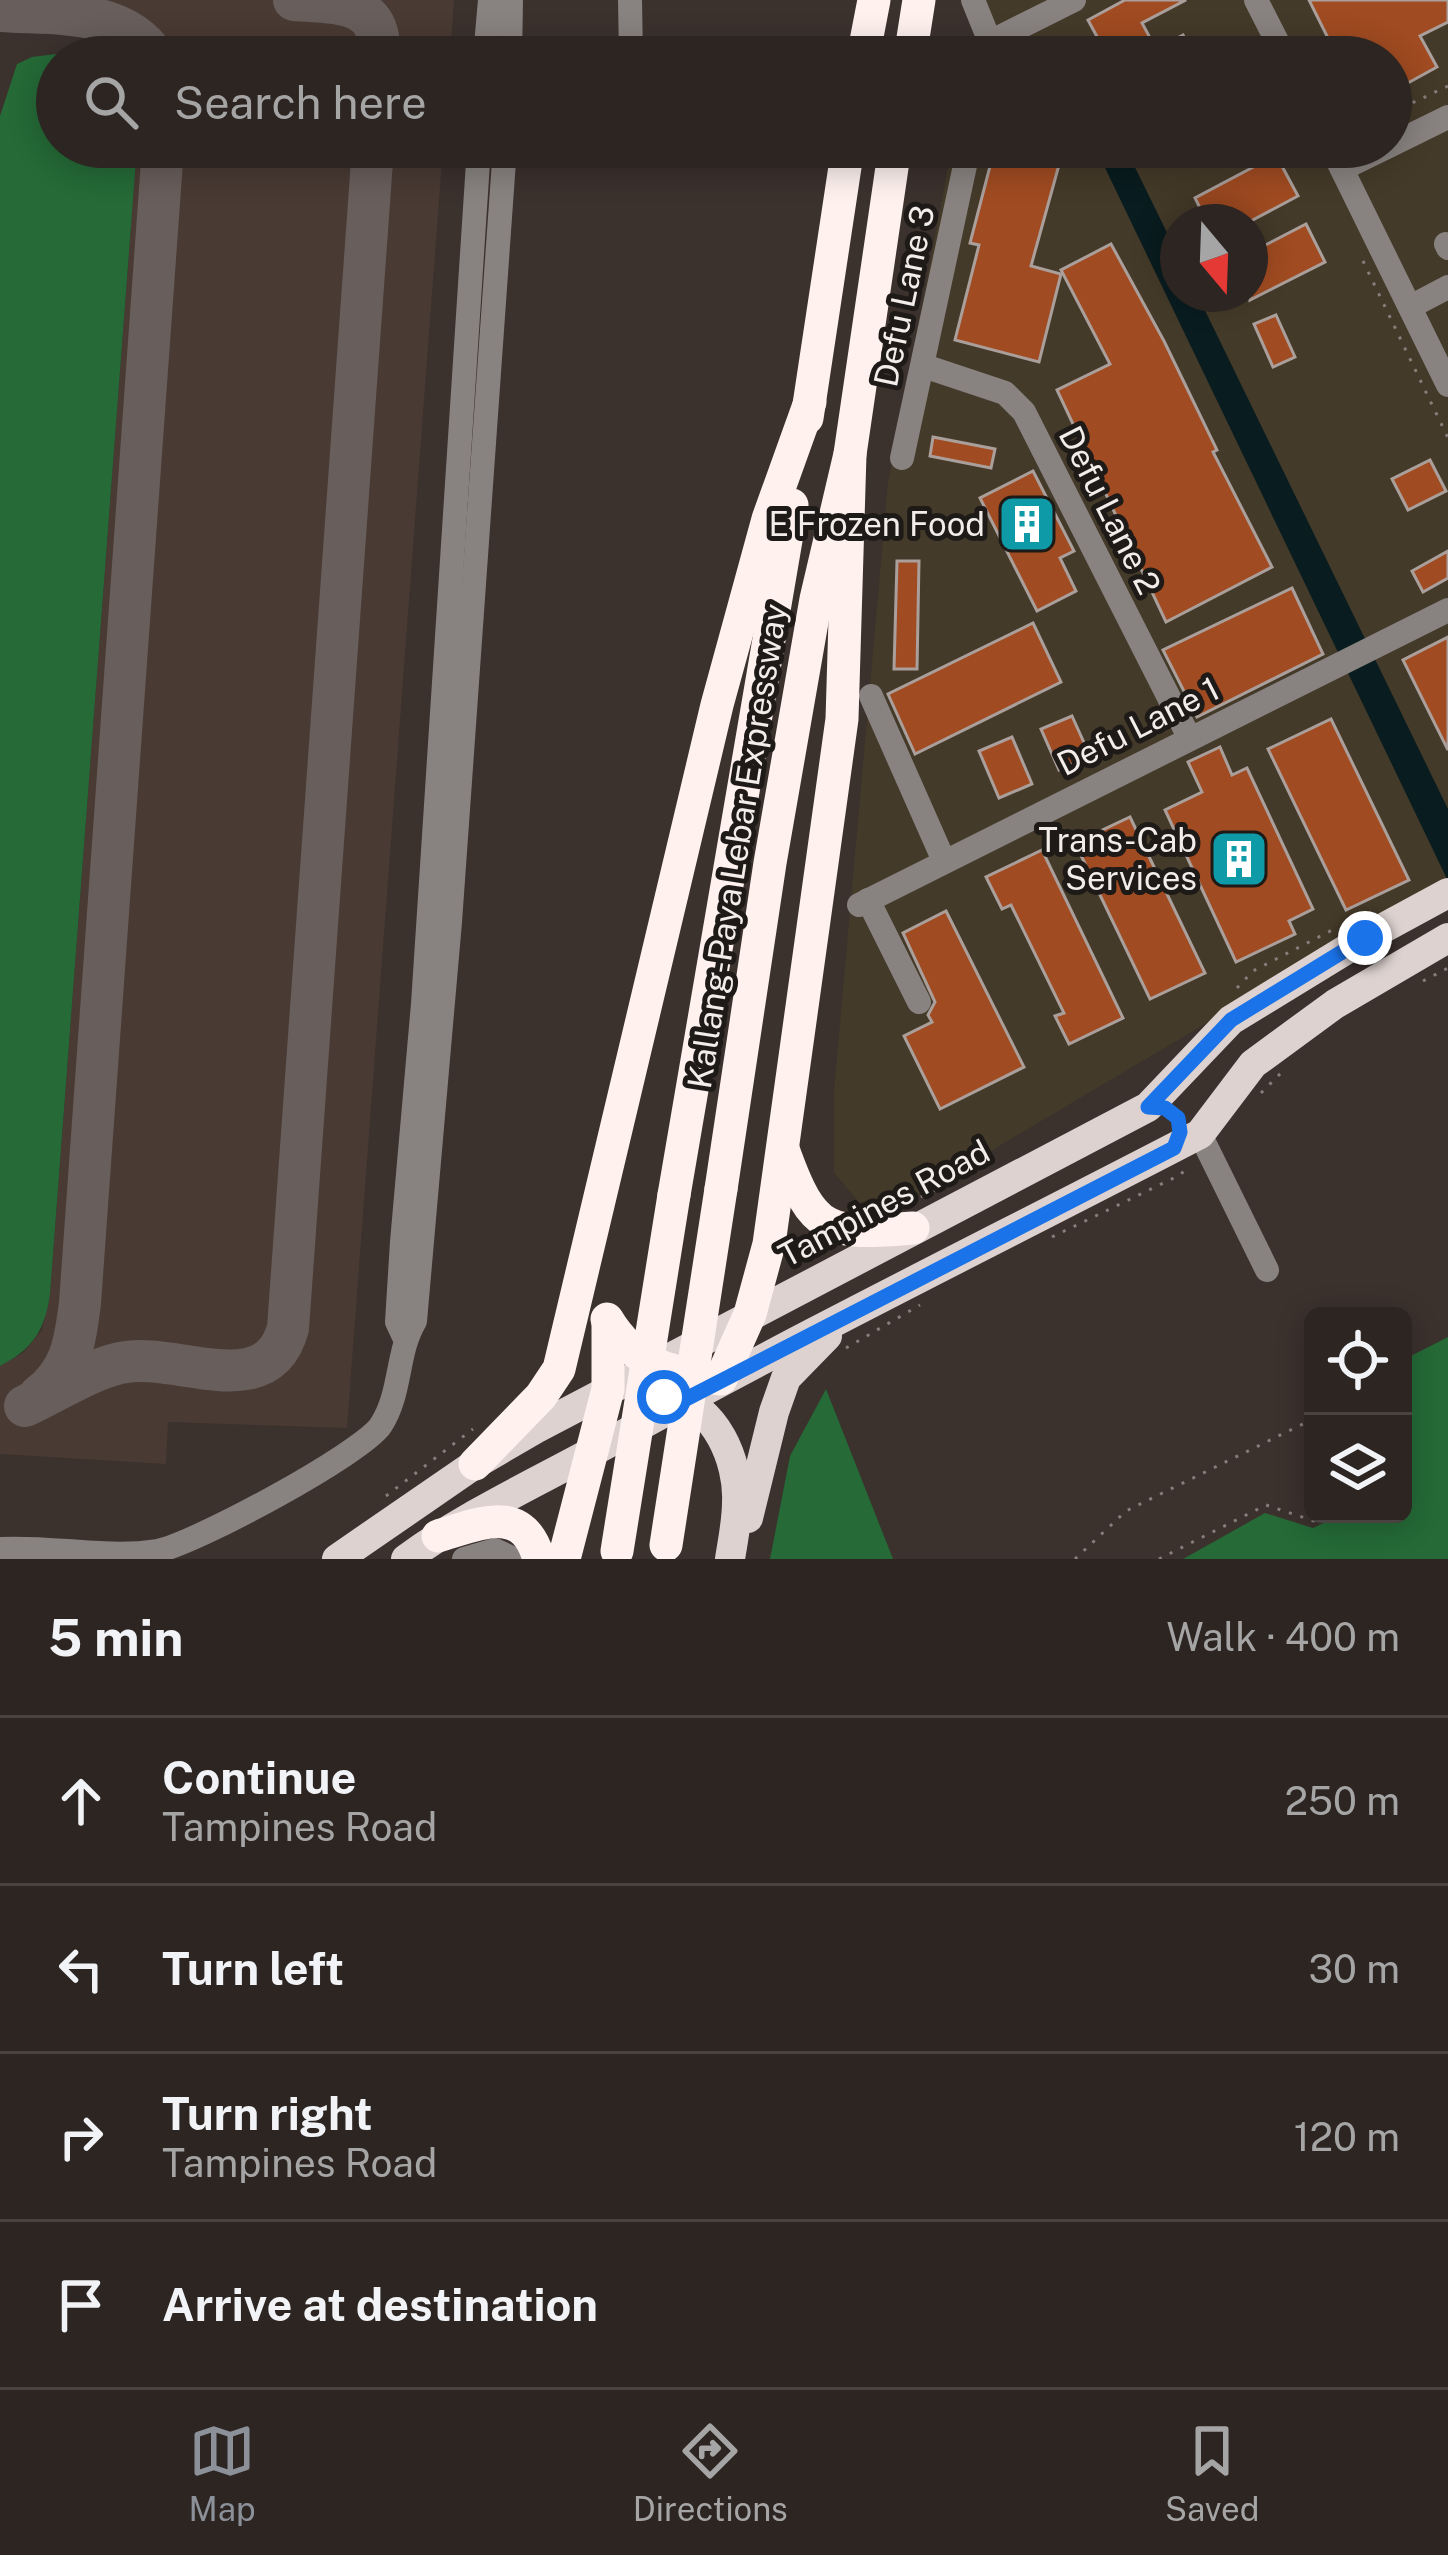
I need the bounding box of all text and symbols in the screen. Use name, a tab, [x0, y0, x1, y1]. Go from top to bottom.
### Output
search box	[36, 36, 1412, 168]
icon: search	[78, 69, 144, 135]
text: Search here	[174, 76, 427, 129]
street label: Defu Lane 3	[866, 202, 942, 390]
north arrow	[1160, 204, 1268, 312]
street label: Defu Lane 2	[1051, 420, 1169, 600]
building icon: E Frozen Food	[996, 493, 1058, 555]
place label: E Frozen Food	[768, 505, 985, 543]
street label: Kallang-Paya Lebar Expressway	[680, 601, 794, 1091]
street label: Defu Lane 1	[1051, 669, 1225, 783]
place label: Trans-Cab Services	[1038, 821, 1197, 897]
building icon: Trans-Cab Services	[1208, 828, 1270, 890]
route end	[1338, 911, 1392, 965]
street label: Tampines Road	[772, 1132, 996, 1274]
map controls	[1304, 1307, 1412, 1523]
button: locate	[1304, 1307, 1412, 1415]
route start	[637, 1370, 691, 1424]
button: layers	[1304, 1415, 1412, 1523]
text: 5 min	[48, 1608, 184, 1667]
text: Walk · 400 m	[1167, 1614, 1400, 1660]
text: Continue	[162, 1751, 356, 1804]
icon: ahead	[48, 1768, 114, 1834]
text: 250 m	[1285, 1778, 1400, 1824]
text: Tampines Road	[162, 1804, 437, 1850]
icon: left	[48, 1936, 114, 2002]
text: Turn left	[162, 1942, 344, 1995]
text: 30 m	[1309, 1946, 1400, 1992]
text: Turn right	[162, 2087, 373, 2140]
icon: right	[48, 2104, 114, 2170]
text: 120 m	[1294, 2114, 1400, 2160]
text: Tampines Road	[162, 2140, 437, 2186]
icon: arrive	[48, 2272, 114, 2338]
text: Arrive at destination	[162, 2278, 598, 2331]
tab: Map	[189, 2418, 256, 2528]
tab: Directions	[633, 2418, 788, 2528]
tab: Saved	[1165, 2418, 1259, 2528]

